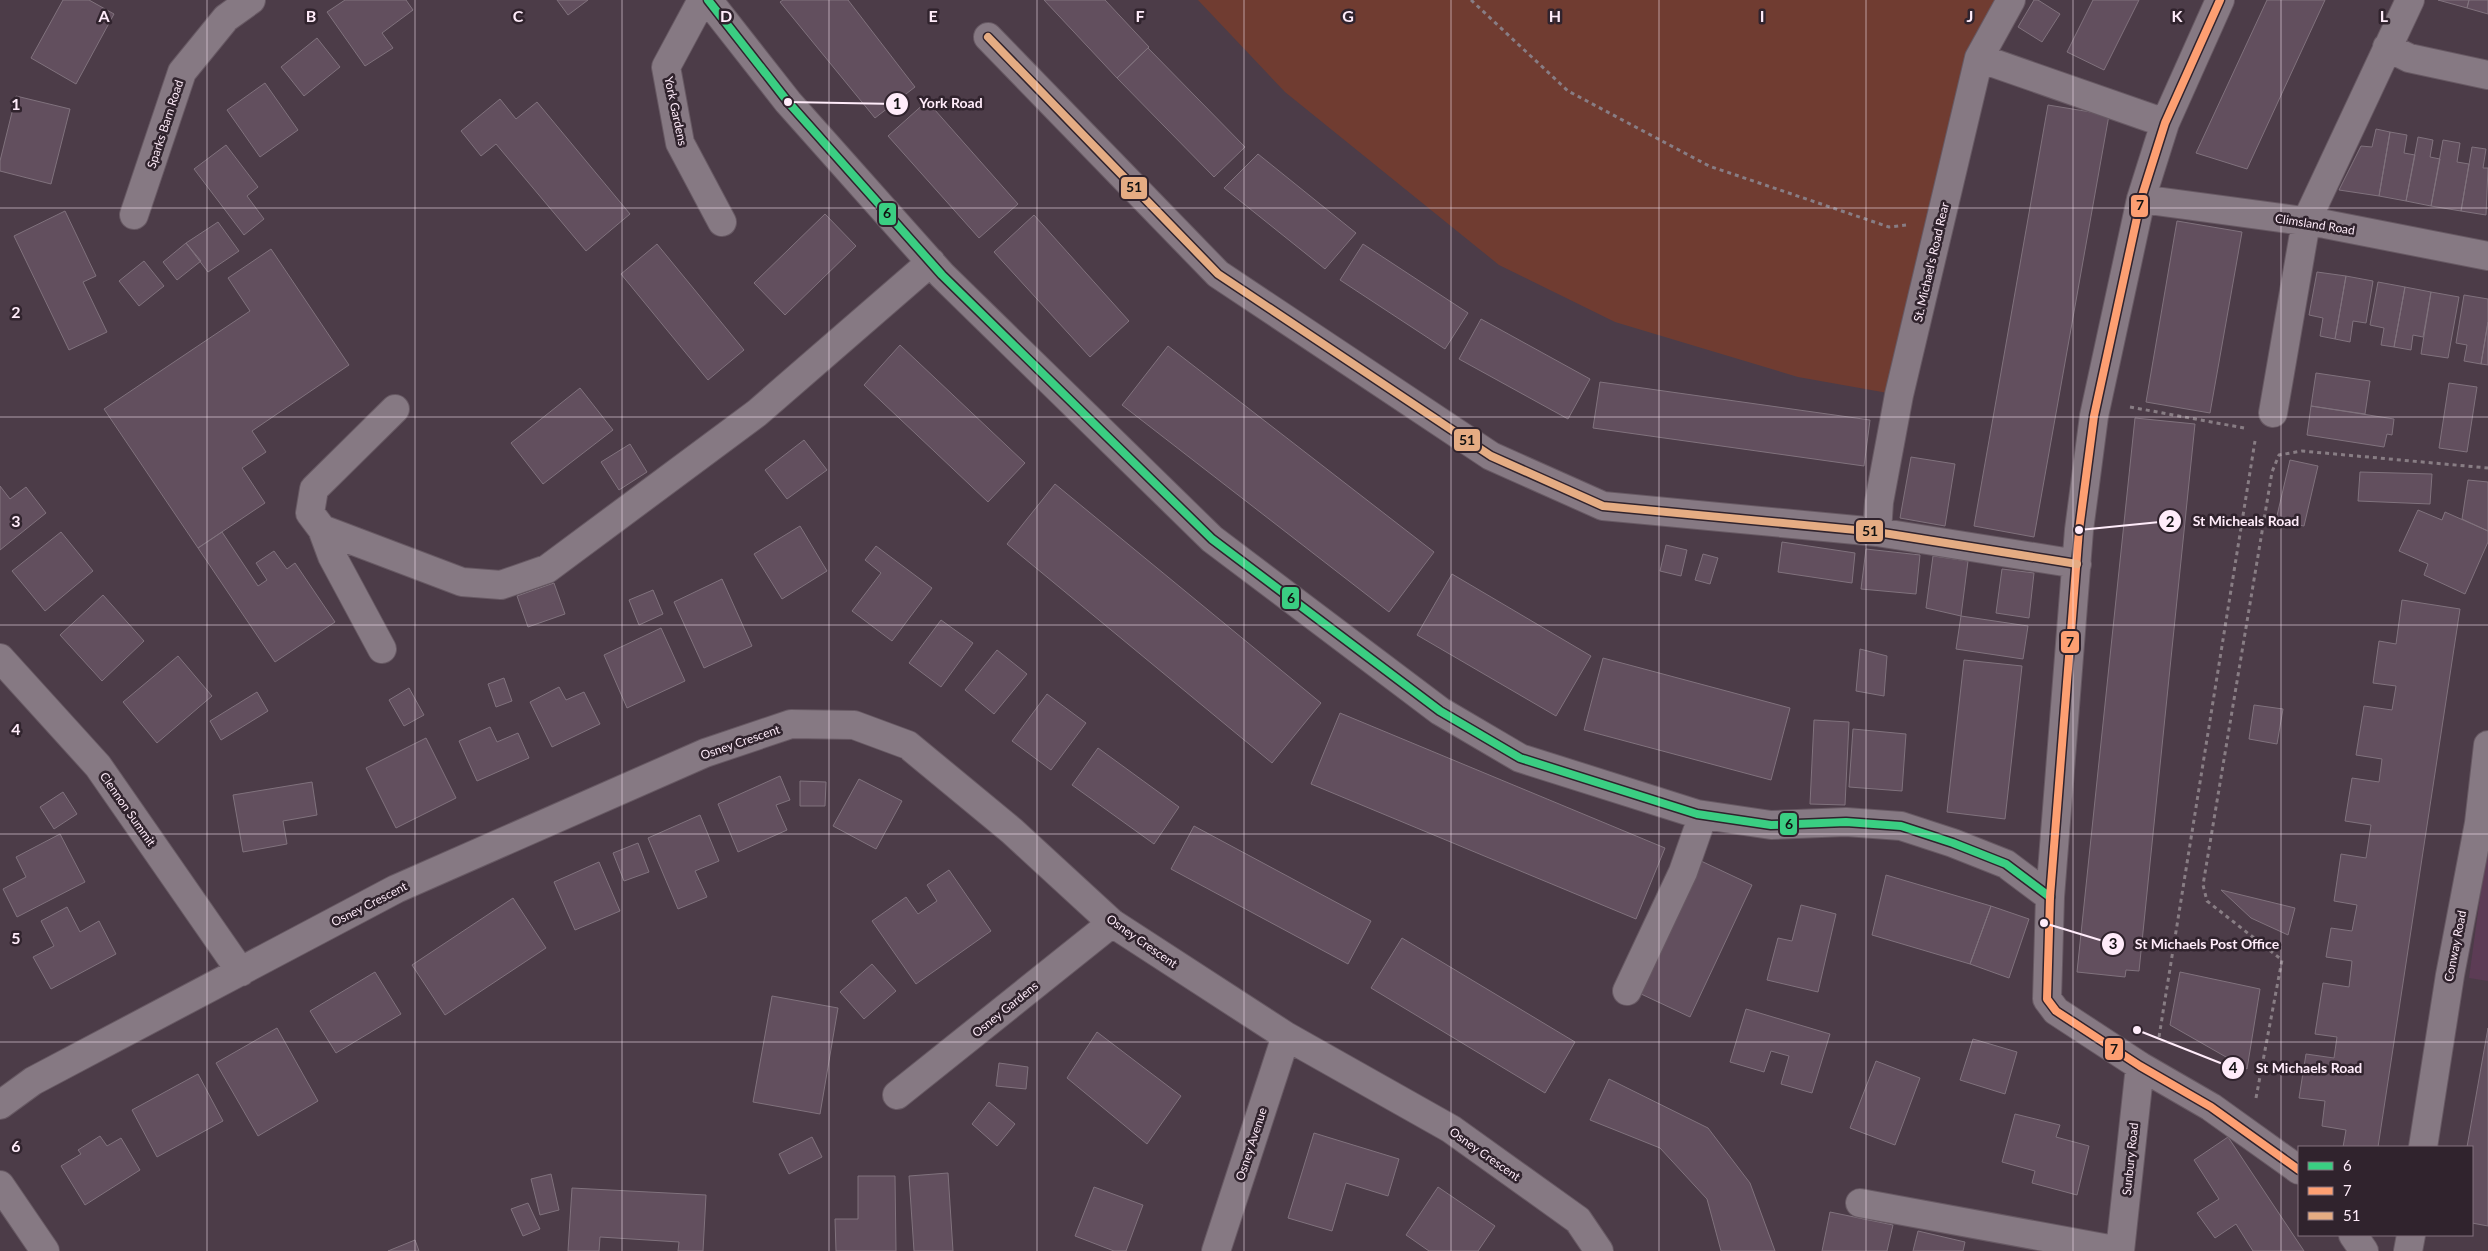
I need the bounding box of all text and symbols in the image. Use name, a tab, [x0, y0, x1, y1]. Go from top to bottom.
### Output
text: A	[97, 6, 110, 25]
text: B	[306, 6, 316, 25]
text: C	[513, 6, 524, 25]
text: D	[720, 6, 732, 25]
text: E	[928, 6, 938, 25]
text: F	[1135, 6, 1145, 25]
text: G	[1342, 6, 1354, 25]
text: H	[1549, 6, 1561, 25]
text: I	[1760, 6, 1764, 25]
text: J	[1967, 6, 1973, 25]
text: K	[2172, 6, 2184, 25]
text: L	[2380, 6, 2389, 25]
street label: York Gardens	[661, 75, 691, 147]
street label: Sparks Barn Road	[144, 78, 186, 170]
callout: York Road	[884, 89, 992, 118]
text: 1	[11, 94, 21, 113]
text: 1	[893, 94, 901, 112]
text: York Road	[918, 94, 983, 111]
line badge: 51	[1120, 176, 1148, 200]
text: 51	[1126, 178, 1142, 195]
line badge: 7	[2130, 194, 2149, 218]
text: 7	[2136, 196, 2144, 213]
street label: St. Michael's Road Rear	[1910, 200, 1952, 323]
line badge: 6	[878, 202, 897, 226]
text: 6	[883, 204, 891, 221]
street label: Climsland Road	[2274, 210, 2356, 238]
text: 2	[11, 302, 21, 321]
line badge: 51	[1453, 428, 1481, 452]
text: 51	[1459, 431, 1475, 448]
callout: St Micheals Road	[2158, 507, 2309, 536]
text: 3	[11, 511, 21, 530]
text: 2	[2166, 512, 2175, 530]
text: St Micheals Road	[2193, 512, 2299, 529]
line badge: 51	[1855, 519, 1884, 543]
text: 51	[1862, 522, 1878, 539]
line badge: 6	[1281, 586, 1300, 610]
text: 6	[1287, 589, 1295, 606]
line badge: 7	[2060, 630, 2080, 654]
text: 7	[2066, 633, 2074, 650]
text: 4	[11, 719, 21, 738]
street label: Osney Crescent	[698, 721, 782, 763]
street label: Clennon Summit	[97, 769, 160, 850]
line badge: 6	[1779, 812, 1798, 836]
text: 6	[1785, 815, 1793, 832]
street label: Osney Crescent	[329, 878, 410, 930]
street label: Conway Road	[2441, 909, 2469, 983]
street label: Osney Crescent	[1104, 911, 1181, 971]
text: 5	[11, 928, 21, 947]
callout: St Michaels Post Office	[2100, 929, 2289, 958]
text: 3	[2109, 934, 2117, 952]
text: St Michaels Post Office	[2135, 935, 2280, 952]
street label: Osney Gardens	[969, 978, 1041, 1040]
line badge: 7	[2104, 1037, 2124, 1061]
text: 7	[2110, 1040, 2118, 1057]
callout: St Michaels Road	[2220, 1053, 2372, 1082]
text: 4	[2229, 1058, 2238, 1076]
text: St Michaels Road	[2256, 1059, 2362, 1076]
street label: Osney Avenue	[1232, 1106, 1270, 1182]
street label: Sunbury Road	[2119, 1122, 2141, 1196]
street label: Osney Crescent	[1447, 1124, 1524, 1184]
text: 6	[11, 1136, 21, 1155]
legend	[2298, 1146, 2473, 1236]
text: 6	[2343, 1156, 2352, 1174]
text: 7	[2343, 1181, 2352, 1199]
text: 51	[2343, 1206, 2360, 1224]

